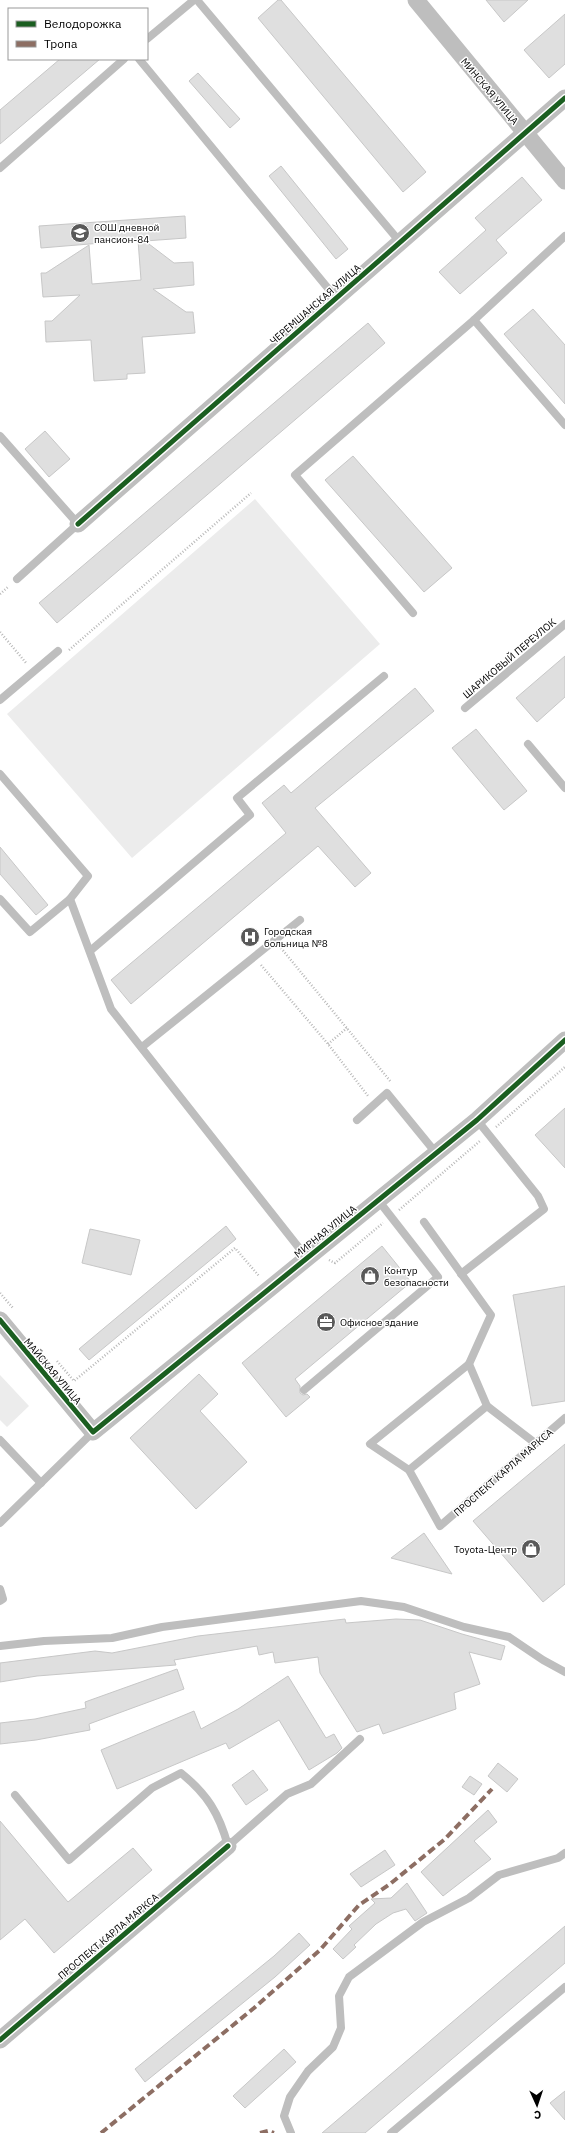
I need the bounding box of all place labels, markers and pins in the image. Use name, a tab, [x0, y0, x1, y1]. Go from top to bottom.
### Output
place label: СОШ дневной пансион-84	[94, 221, 159, 246]
school or university icon: СОШ дневной пансион-84	[69, 222, 91, 244]
place label: Городская больница №8	[264, 925, 328, 950]
hospital icon: Городская больница №8	[239, 926, 261, 948]
place label: Контур безопасности	[384, 1264, 449, 1289]
shop icon: Контур безопасности	[359, 1265, 381, 1287]
office icon: Офисное здание	[315, 1311, 337, 1333]
place label: Офисное здание	[340, 1316, 419, 1329]
shop icon: Toyota-Центр	[520, 1538, 542, 1560]
place label: Toyota-Центр	[454, 1543, 517, 1556]

